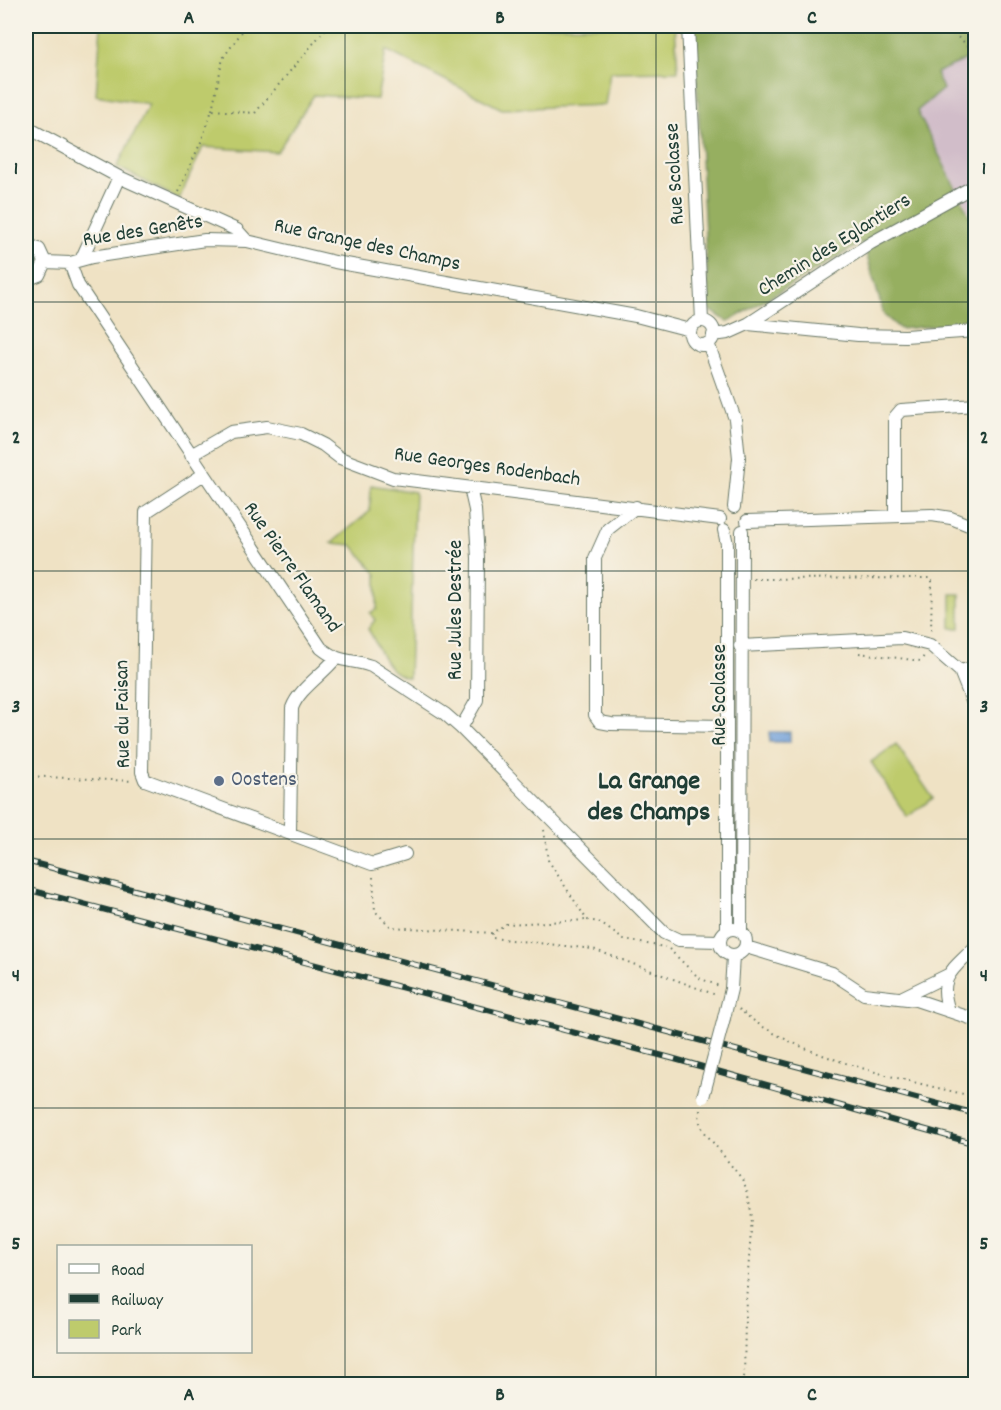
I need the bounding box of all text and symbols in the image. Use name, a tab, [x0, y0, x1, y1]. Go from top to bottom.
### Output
text: A	[184, 5, 195, 33]
text: B	[495, 5, 505, 33]
text: C	[807, 5, 817, 33]
street label: Rue Scolasse	[658, 122, 694, 226]
text: 1	[14, 156, 18, 184]
text: 1	[982, 156, 986, 184]
street label: Chemin des Eglantiers	[753, 187, 917, 305]
street label: Rue des Genêts	[81, 208, 205, 256]
street label: Rue Grange des Champs	[271, 212, 463, 280]
text: 2	[12, 425, 20, 453]
text: 2	[980, 425, 988, 453]
street label: Rue Georges Rodenbach	[392, 440, 582, 496]
street label: Rue Pierre Flamand	[235, 496, 347, 640]
street label: Rue Jules Destrée	[442, 540, 472, 680]
street label: Rue Scolasse	[706, 644, 736, 746]
street label: Rue du Faisan	[108, 659, 140, 769]
text: 3	[12, 694, 20, 722]
text: 3	[980, 694, 988, 722]
district label: La Grange des Champs	[588, 763, 710, 833]
place label: Oostens	[231, 766, 297, 796]
marker: Oostens	[212, 774, 226, 788]
text: 4	[12, 963, 20, 991]
text: 4	[980, 963, 988, 991]
text: 5	[11, 1231, 21, 1259]
text: 5	[979, 1231, 989, 1259]
legend	[57, 1245, 252, 1353]
text: Road	[111, 1259, 145, 1284]
text: Railway	[111, 1289, 164, 1314]
text: Park	[111, 1319, 142, 1344]
text: A	[184, 1382, 195, 1410]
text: B	[495, 1382, 505, 1410]
text: C	[807, 1382, 817, 1410]

